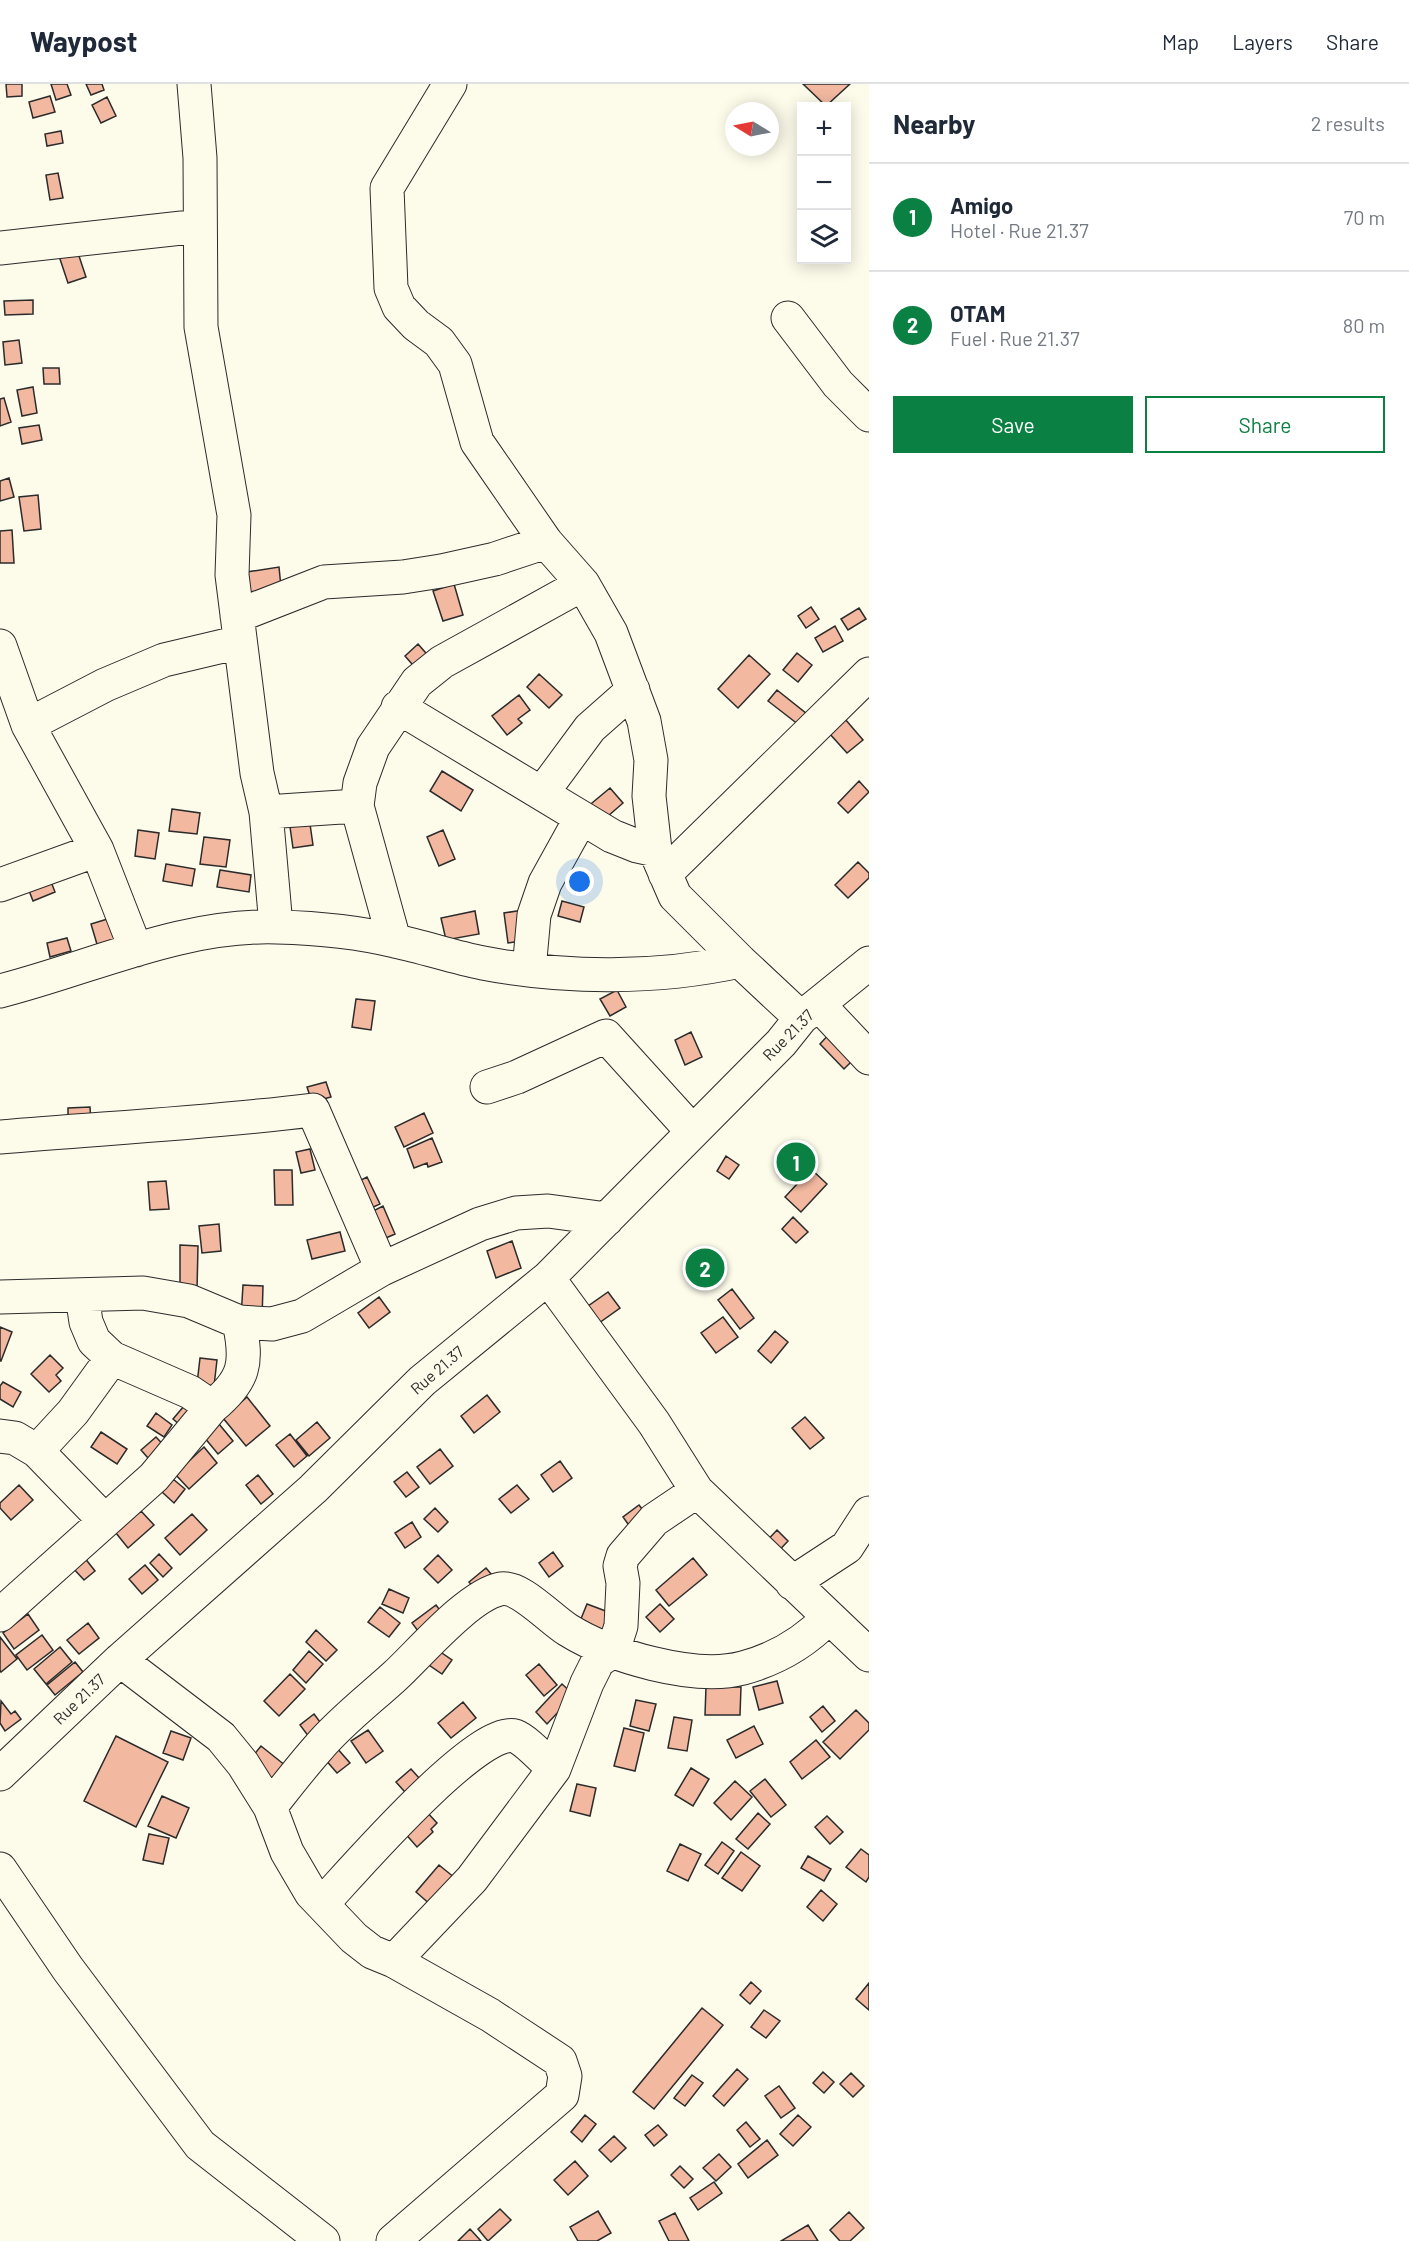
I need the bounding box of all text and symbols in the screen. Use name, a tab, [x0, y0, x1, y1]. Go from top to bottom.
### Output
text: Waypost	[30, 24, 137, 58]
text: Map	[1162, 29, 1199, 54]
text: Layers	[1232, 29, 1293, 54]
text: Share	[1326, 29, 1379, 54]
north arrow	[725, 102, 779, 156]
map controls	[797, 102, 851, 264]
button: +	[797, 102, 851, 156]
text: Nearby	[893, 108, 975, 139]
text: 2 results	[1311, 111, 1385, 135]
button: −	[797, 156, 851, 210]
text: Amigo	[950, 192, 1013, 218]
text: 1	[909, 205, 916, 229]
text: 70 m	[1344, 205, 1385, 229]
button: layers	[797, 210, 851, 264]
text: Hotel · Rue 21.37	[950, 218, 1089, 242]
text: OTAM	[950, 300, 1005, 326]
text: 2	[907, 313, 918, 337]
text: 80 m	[1343, 313, 1385, 337]
text: Fuel · Rue 21.37	[950, 326, 1080, 350]
button: Save	[893, 396, 1133, 453]
button: Share	[1145, 396, 1385, 453]
your location	[565, 867, 594, 896]
street label: Rue 21.37	[758, 1005, 817, 1064]
pin: 1	[776, 1140, 816, 1184]
pin: 2	[686, 1246, 724, 1290]
street label: Rue 21.37	[406, 1341, 467, 1398]
street label: Rue 21.37	[49, 1669, 109, 1728]

